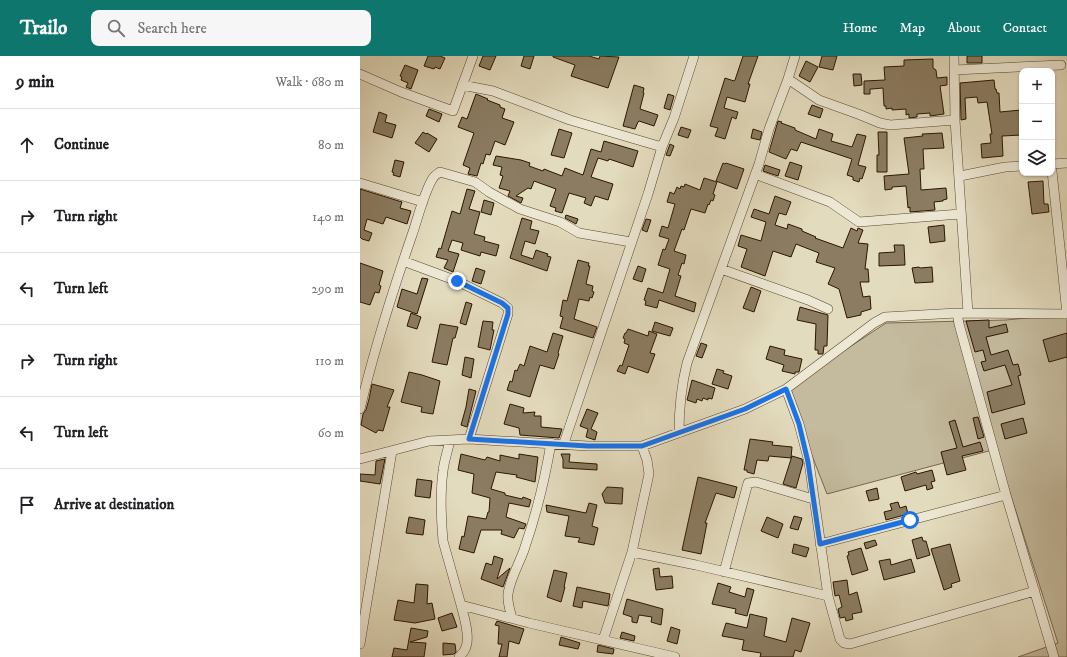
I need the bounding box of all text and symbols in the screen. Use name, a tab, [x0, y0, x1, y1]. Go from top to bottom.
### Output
search box	[91, 10, 371, 46]
text: Trailo	[20, 17, 67, 40]
icon: search	[105, 17, 127, 39]
text: Search here	[137, 19, 207, 38]
text: Home	[843, 19, 877, 37]
text: Map	[899, 19, 925, 37]
text: About	[947, 19, 981, 37]
text: Contact	[1003, 19, 1047, 37]
map controls	[1019, 68, 1055, 176]
button: +	[1019, 68, 1055, 104]
text: 9 min	[16, 71, 54, 93]
text: Walk · 680 m	[275, 74, 344, 90]
button: −	[1019, 104, 1055, 140]
icon: ahead	[16, 134, 38, 156]
text: Continue	[54, 135, 109, 154]
text: 80 m	[318, 137, 344, 153]
button: layers	[1019, 140, 1055, 176]
icon: right	[16, 206, 38, 228]
text: Turn right	[54, 207, 117, 226]
text: 140 m	[312, 209, 344, 225]
route end	[448, 272, 466, 290]
icon: left	[16, 278, 38, 300]
text: Turn left	[54, 279, 108, 298]
text: 290 m	[312, 281, 344, 297]
icon: right	[16, 350, 38, 372]
text: Turn right	[54, 351, 117, 370]
text: 110 m	[315, 353, 344, 369]
icon: left	[16, 422, 38, 444]
text: Turn left	[54, 423, 108, 442]
text: 60 m	[318, 425, 344, 441]
icon: arrive	[16, 494, 38, 516]
text: Arrive at destination	[54, 495, 174, 514]
route start	[901, 511, 919, 529]

